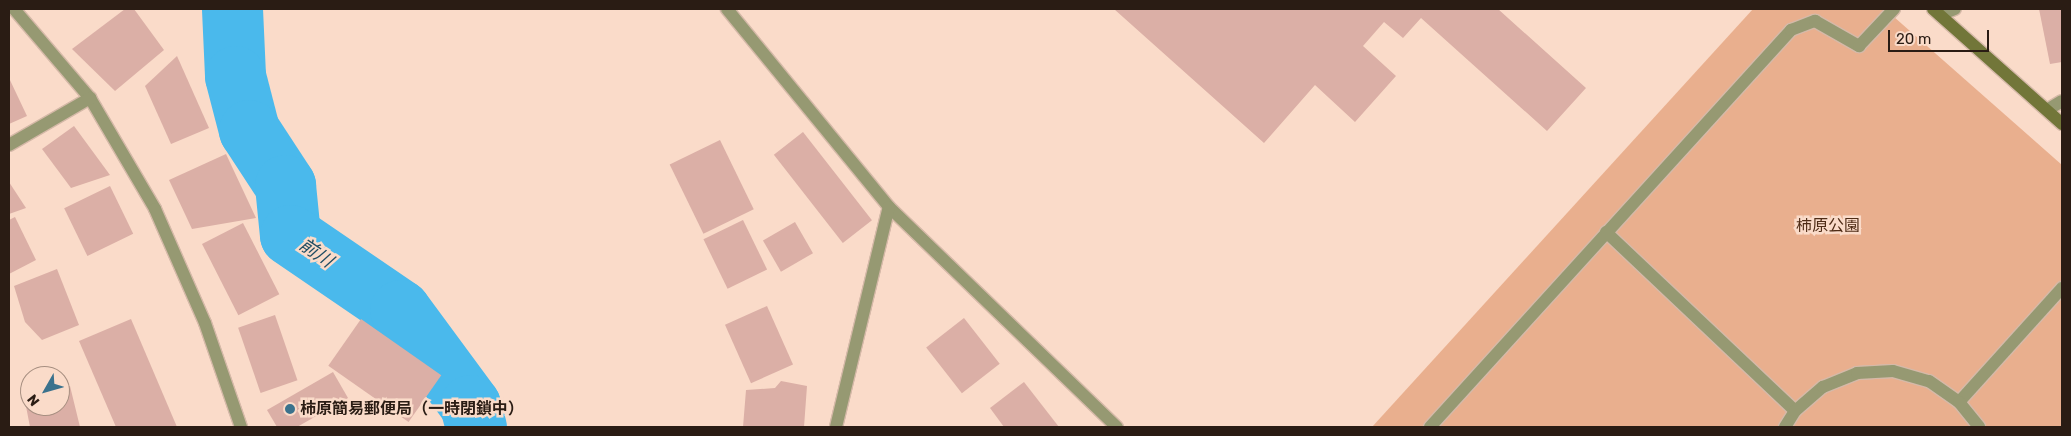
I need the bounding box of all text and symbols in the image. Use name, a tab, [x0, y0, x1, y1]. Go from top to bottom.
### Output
scale bar	[1891, 20, 1992, 52]
text: 20 m	[1896, 30, 1931, 48]
park label: 柿原公園	[1796, 216, 1860, 236]
water label: 前川	[295, 234, 337, 272]
north arrow	[20, 366, 70, 416]
text: N	[24, 391, 43, 409]
place label: 柿原簡易郵便局（一時閉鎖中）	[300, 399, 524, 419]
marker: 柿原簡易郵便局（一時閉鎖中）	[284, 403, 296, 415]

